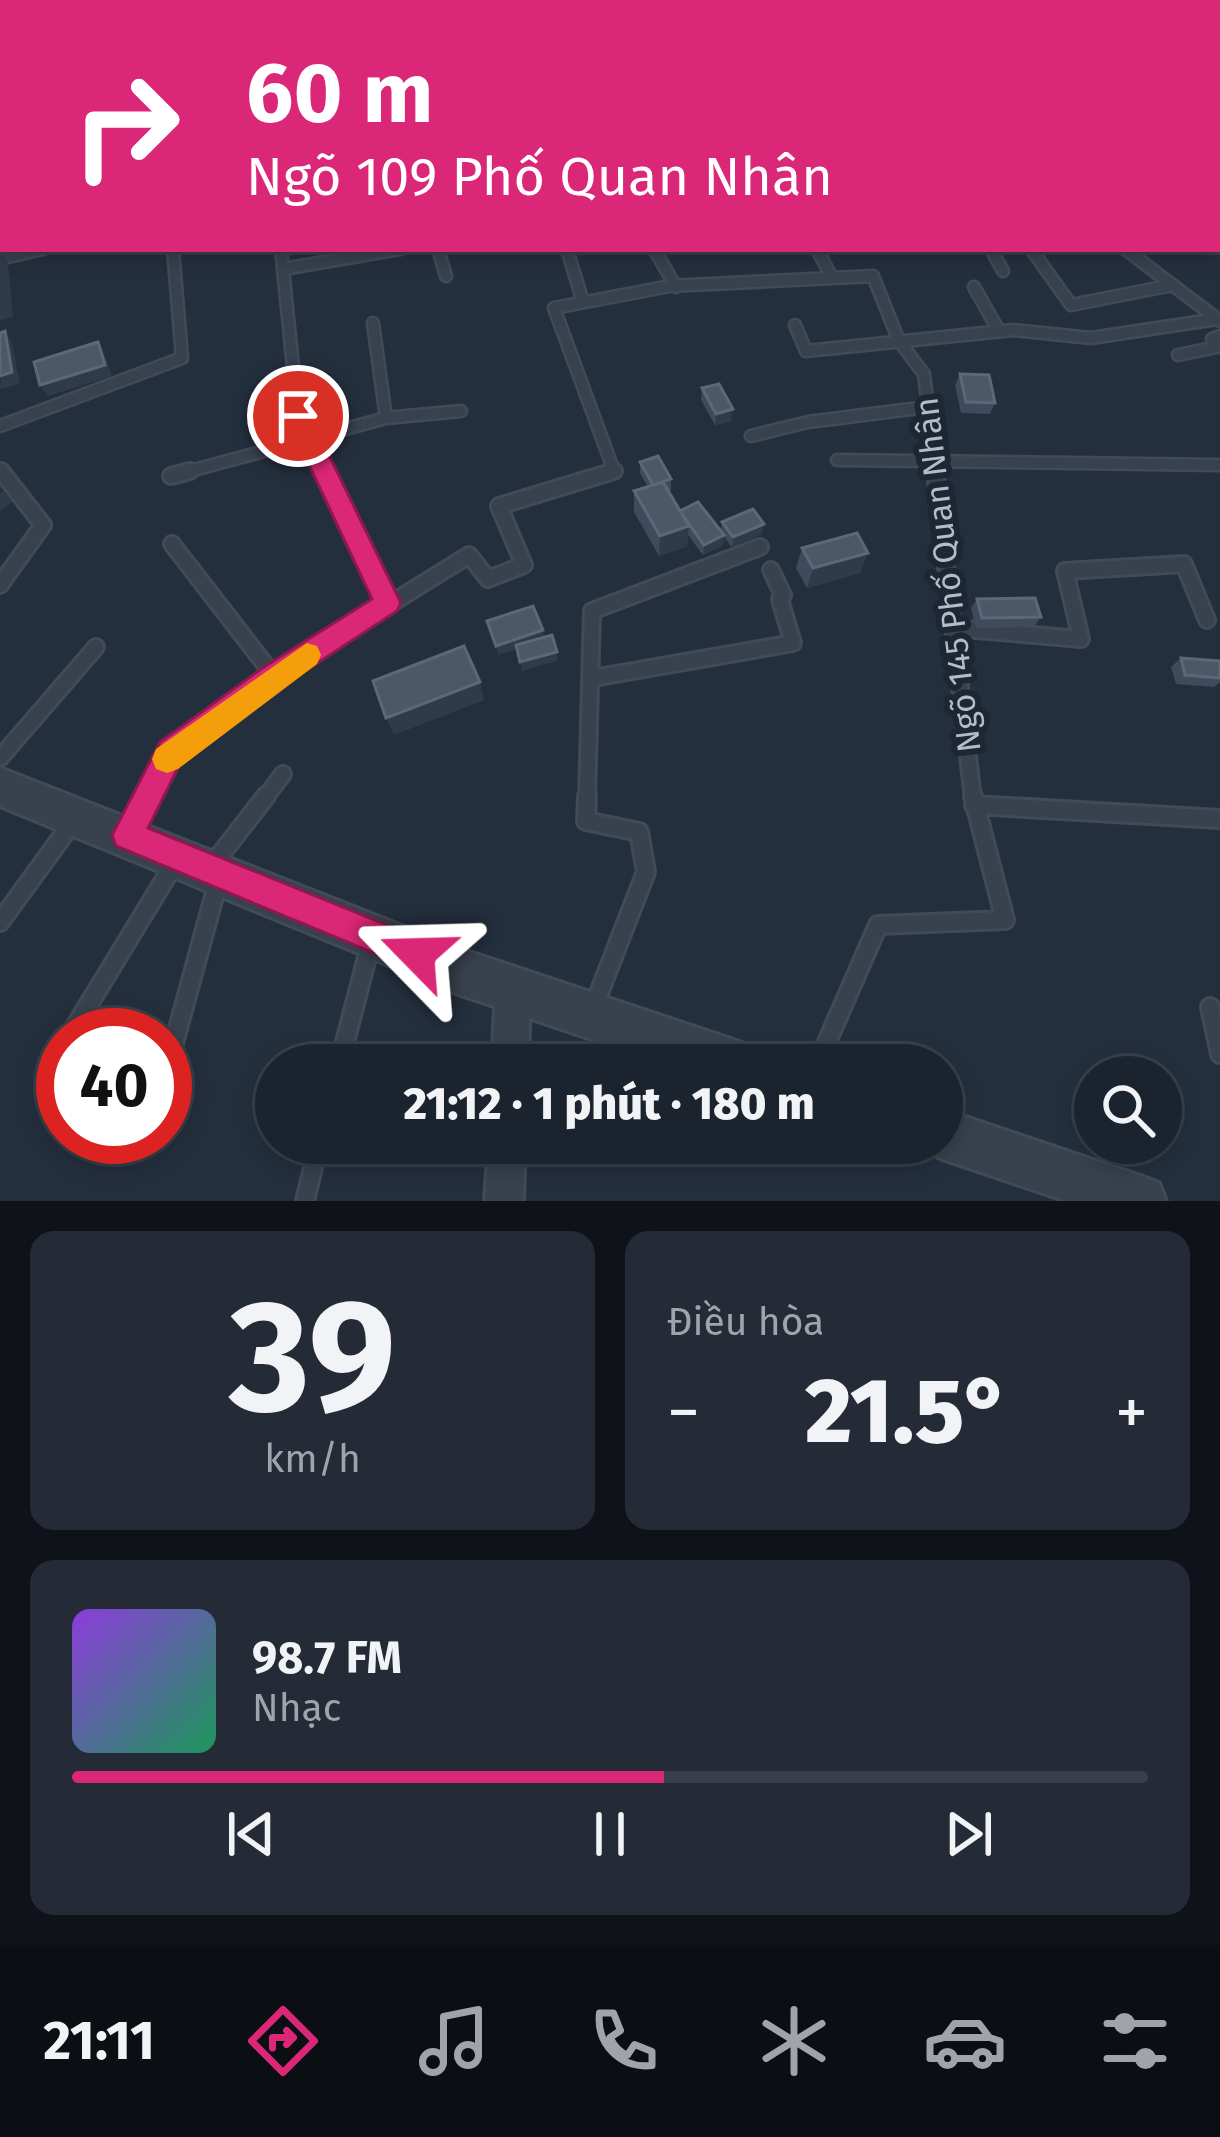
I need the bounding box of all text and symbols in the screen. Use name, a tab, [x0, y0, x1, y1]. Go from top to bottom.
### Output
text: 60 m	[246, 43, 433, 144]
icon: right	[48, 48, 204, 204]
text: Ngõ 109 Phố Quan Nhân	[246, 145, 833, 209]
pin	[247, 365, 349, 467]
icon: arrive	[265, 383, 331, 449]
street label: Ngõ 145 Phố Quan Nhân	[906, 395, 990, 755]
position arrow	[354, 891, 480, 1017]
speed limit sign: 40	[36, 1008, 192, 1164]
map controls	[1074, 1056, 1182, 1164]
button: search	[1074, 1056, 1182, 1164]
text: 21:12 · 1 phút · 180 m	[404, 1077, 815, 1131]
text: 39	[229, 1264, 396, 1451]
text: Điều hòa	[667, 1299, 824, 1345]
text: 21.5°	[805, 1358, 1010, 1466]
text: −	[667, 1373, 700, 1452]
text: +	[1115, 1373, 1148, 1452]
text: km/h	[264, 1436, 361, 1482]
text: 98.7 FM	[252, 1631, 402, 1685]
text: Nhạc	[252, 1685, 341, 1731]
icon: previous	[218, 1801, 284, 1867]
icon: pause	[577, 1801, 643, 1867]
icon: next	[936, 1801, 1002, 1867]
icon: directions	[241, 1999, 325, 2083]
icon: music	[412, 1999, 496, 2083]
icon: phone	[582, 1999, 666, 2083]
icon: climate	[752, 1999, 836, 2083]
icon: car	[923, 1999, 1007, 2083]
icon: filters	[1093, 1999, 1177, 2083]
text: 21:11	[43, 2009, 155, 2073]

